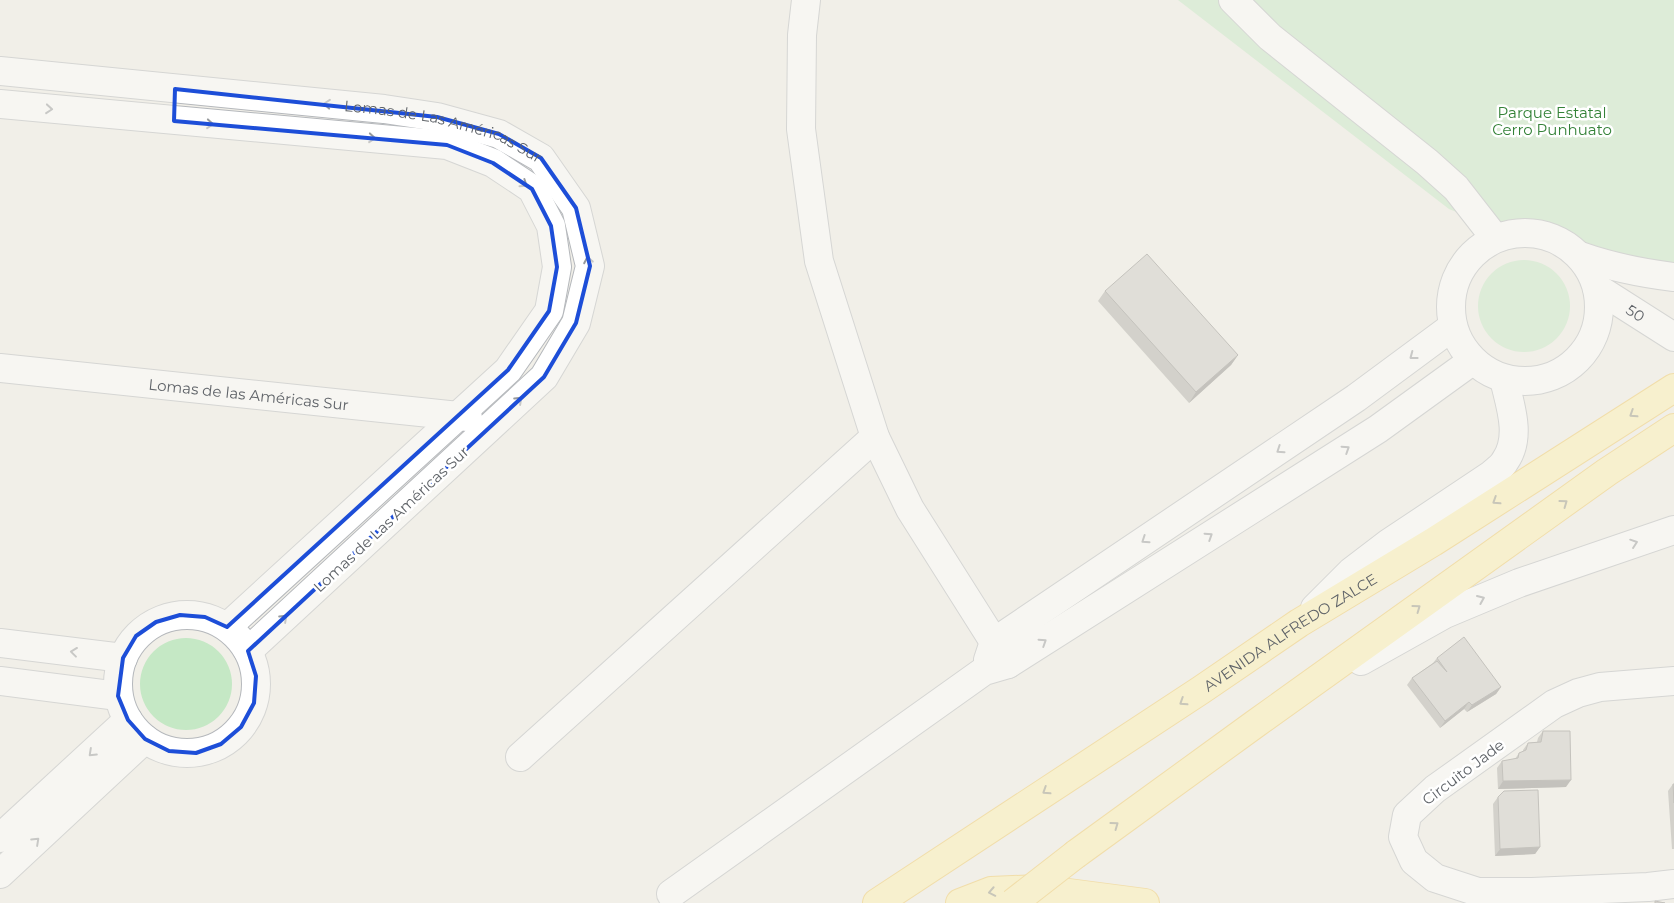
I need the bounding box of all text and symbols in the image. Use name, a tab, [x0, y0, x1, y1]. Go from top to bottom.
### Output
street label: Lomas de Las Américas Sur	[343, 96, 546, 166]
one-way arrow	[323, 98, 331, 109]
one-way arrow	[45, 103, 53, 114]
park label: Parque Estatal Cerro Punhuato	[1492, 103, 1612, 139]
one-way arrow	[207, 118, 215, 129]
one-way arrow	[368, 132, 376, 143]
one-way arrow	[519, 178, 528, 187]
one-way arrow	[583, 255, 594, 264]
street label: 50	[1623, 300, 1649, 326]
one-way arrow	[1410, 351, 1419, 359]
street label: Lomas de las Américas Sur	[148, 374, 350, 414]
one-way arrow	[513, 397, 522, 406]
one-way arrow	[1629, 408, 1639, 417]
street label: Lomas de Las Américas Sur	[309, 442, 473, 596]
one-way arrow	[1276, 444, 1286, 453]
one-way arrow	[1341, 445, 1350, 455]
one-way arrow	[1492, 495, 1501, 505]
one-way arrow	[1558, 500, 1568, 509]
one-way arrow	[1204, 533, 1213, 542]
one-way arrow	[1142, 534, 1151, 543]
one-way arrow	[1629, 539, 1637, 549]
street label: AVENIDA ALFREDO ZALCE	[1200, 569, 1380, 695]
one-way arrow	[1476, 594, 1485, 605]
one-way arrow	[1411, 605, 1420, 613]
one-way arrow	[279, 615, 288, 624]
one-way arrow	[1037, 639, 1046, 649]
one-way arrow	[70, 647, 78, 658]
one-way arrow	[1179, 696, 1188, 706]
street label: Circuito Jade	[1418, 735, 1508, 809]
one-way arrow	[88, 748, 97, 757]
one-way arrow	[1043, 785, 1052, 795]
one-way arrow	[1109, 823, 1118, 831]
one-way arrow	[30, 838, 39, 847]
one-way arrow	[988, 886, 997, 897]

